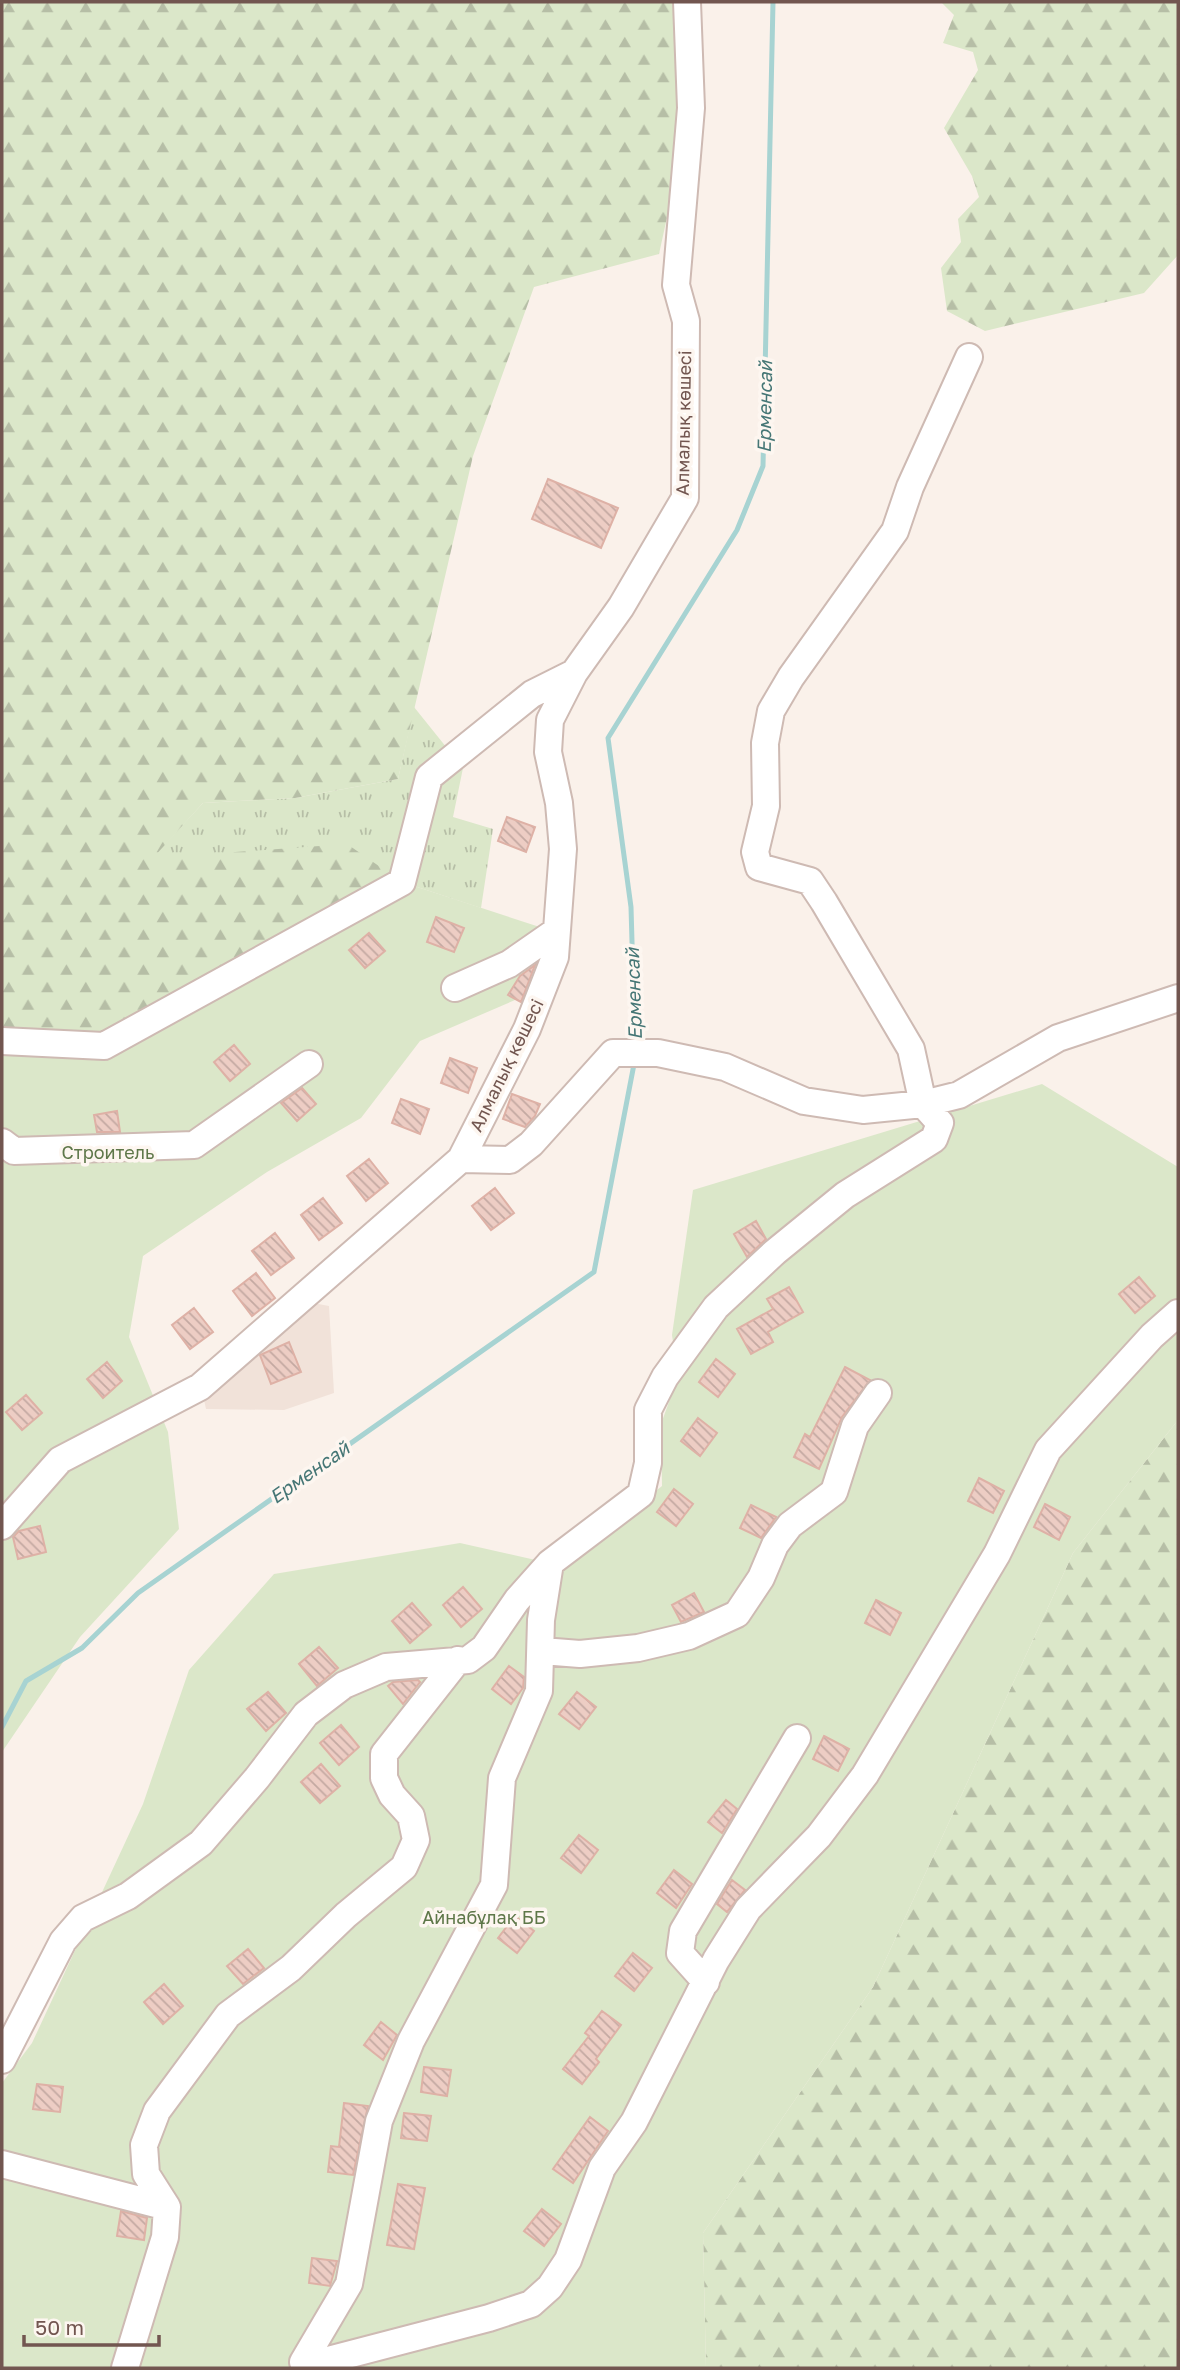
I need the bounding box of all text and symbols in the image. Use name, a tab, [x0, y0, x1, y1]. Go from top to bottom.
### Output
street label: Алмалық көшесі	[671, 350, 695, 496]
water label: Ерменсай	[752, 359, 776, 453]
water label: Ерменсай	[620, 946, 646, 1040]
street label: Алмалық көшесі	[464, 995, 548, 1135]
park label: Строитель	[62, 1141, 154, 1163]
water label: Ерменсай	[265, 1435, 355, 1508]
park label: Айнабұлақ ББ	[422, 1906, 546, 1929]
scale bar	[24, 2304, 159, 2348]
text: 50 m	[35, 2314, 84, 2340]

